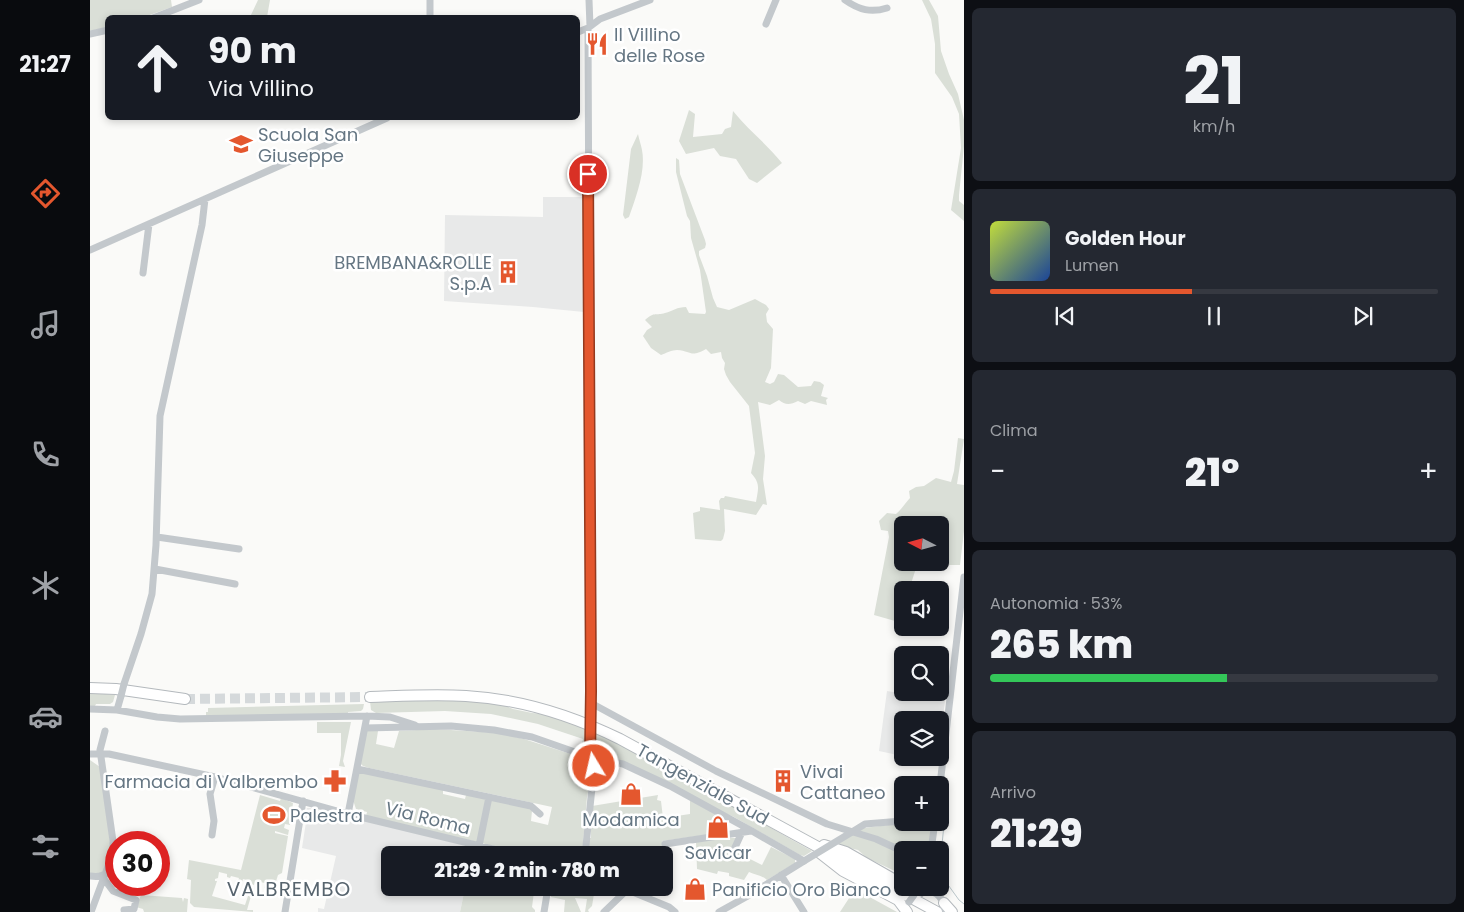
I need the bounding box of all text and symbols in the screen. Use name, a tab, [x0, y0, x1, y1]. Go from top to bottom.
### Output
place label: Il Villino delle Rose	[614, 22, 705, 68]
text: 90 m	[208, 26, 297, 75]
restaurant icon: Il Villino delle Rose	[584, 31, 610, 57]
icon: ahead	[125, 35, 190, 100]
text: 21	[1183, 36, 1245, 127]
text: 21:27	[19, 49, 71, 80]
text: Via Villino	[208, 73, 314, 104]
text: km/h	[1193, 115, 1235, 138]
place label: Scuola San Giuseppe	[258, 122, 358, 168]
school or university icon: Scuola San Giuseppe	[228, 131, 254, 157]
pin	[567, 153, 609, 195]
icon: arrive	[574, 160, 602, 188]
icon: directions	[28, 176, 63, 211]
text: Golden Hour	[1065, 225, 1186, 252]
place label: BREMBANA&ROLLE S.p.A	[334, 250, 492, 296]
text: Lumen	[1065, 254, 1119, 277]
building icon: BREMBANA&ROLLE S.p.A	[495, 259, 521, 285]
icon: previous	[1051, 302, 1079, 330]
icon: pause	[1200, 302, 1228, 330]
icon: next	[1349, 302, 1377, 330]
icon: music	[28, 307, 63, 342]
text: Clima	[990, 419, 1038, 442]
icon: phone	[28, 437, 63, 472]
text: 21°	[1185, 446, 1239, 499]
text: −	[990, 452, 1005, 491]
text: +	[1419, 452, 1438, 491]
north arrow	[894, 516, 949, 571]
map controls	[894, 516, 949, 896]
icon: climate	[28, 568, 63, 603]
button: sound	[894, 581, 949, 636]
text: Autonomia · 53%	[990, 592, 1122, 615]
text: 265 km	[990, 618, 1133, 671]
button: search	[894, 646, 949, 701]
icon: car	[28, 699, 63, 734]
button: layers	[894, 711, 949, 766]
street label: Tangenziale Sud	[632, 737, 774, 831]
position arrow	[567, 739, 619, 791]
place label: Vivai Cattaneo	[800, 759, 886, 805]
pharmacy icon: Farmacia di Valbrembo	[322, 768, 348, 794]
building icon: Vivai Cattaneo	[770, 768, 796, 794]
place label: Farmacia di Valbrembo	[105, 769, 318, 794]
button: +	[894, 776, 949, 831]
shop icon: Modamica	[618, 781, 644, 807]
text: Arrivo	[990, 781, 1036, 804]
street label: Via Roma	[383, 795, 473, 841]
sports icon: Palestra	[261, 802, 287, 828]
place label: Palestra	[290, 803, 363, 828]
place label: Modamica	[582, 807, 680, 832]
text: 21:29	[990, 807, 1082, 860]
shop icon: Savicar	[705, 814, 731, 840]
icon: filters	[28, 829, 63, 864]
speed limit sign: 30	[105, 831, 170, 896]
place label: Savicar	[684, 840, 752, 865]
button: −	[894, 841, 949, 896]
text: 21:29 · 2 min · 780 m	[434, 857, 620, 884]
district label: VALBREMBO	[227, 875, 351, 903]
shop icon: Panificio Oro Bianco	[682, 876, 708, 902]
place label: Panificio Oro Bianco	[712, 877, 891, 902]

